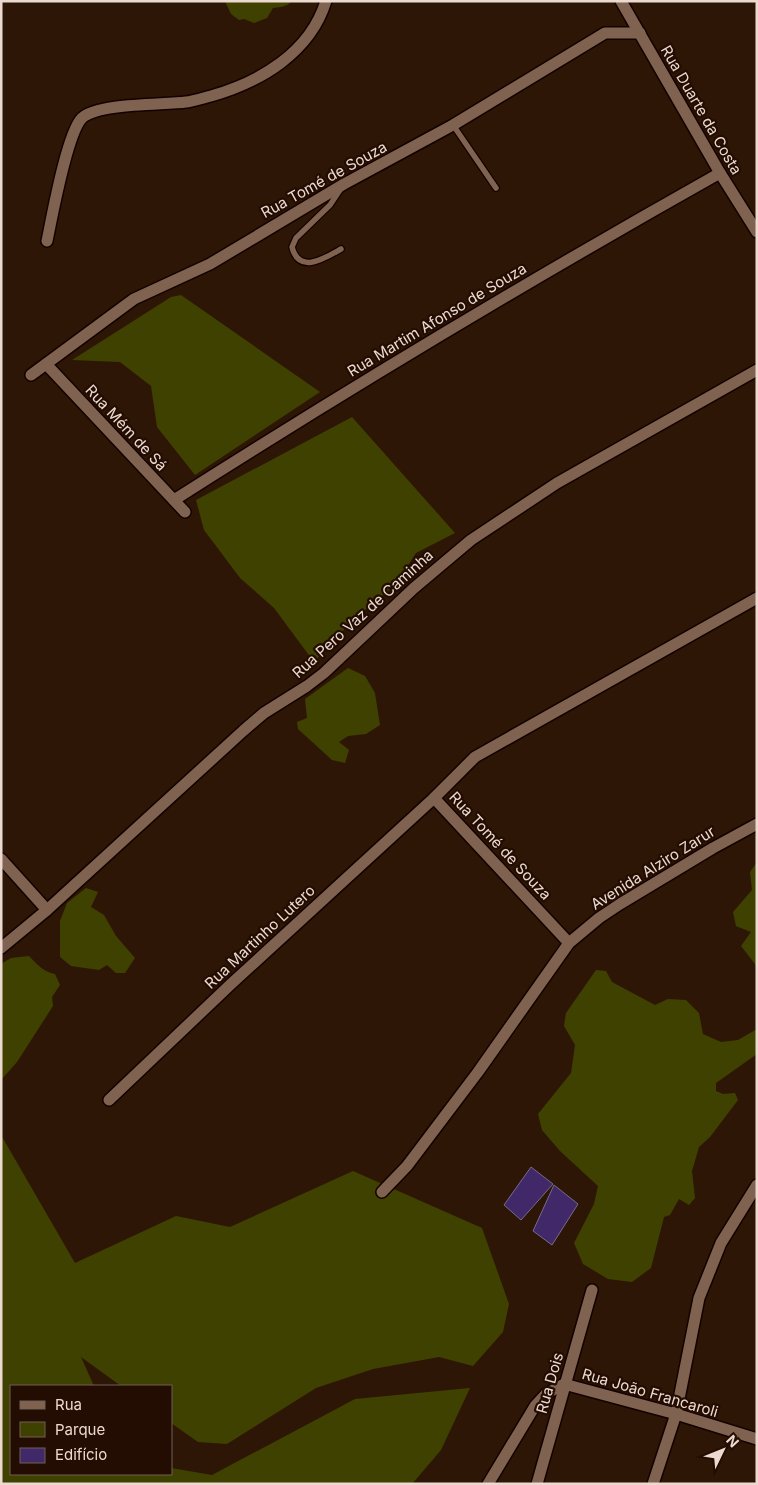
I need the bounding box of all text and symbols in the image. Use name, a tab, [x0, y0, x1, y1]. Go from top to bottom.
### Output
street label: Rua Duarte da Costa	[657, 42, 746, 178]
street label: Rua Tomé de Souza	[257, 137, 390, 222]
street label: Rua Martim Afonso de Souza	[344, 258, 530, 381]
street label: Rua Mém de Sá	[82, 381, 171, 475]
street label: Rua Pero Vaz de Caminha	[288, 545, 437, 682]
street label: Rua Tomé de Souza	[445, 788, 555, 904]
street label: Avenida Alziro Zarur	[587, 821, 719, 914]
street label: Rua Martinho Lutero	[201, 881, 319, 993]
street label: Rua Dois	[532, 1350, 567, 1416]
street label: Rua João Francaroli	[580, 1364, 720, 1421]
legend	[10, 1385, 172, 1475]
text: Rua	[55, 1395, 82, 1414]
text: Parque	[55, 1420, 105, 1439]
north arrow	[698, 1425, 748, 1475]
text: N	[723, 1431, 743, 1450]
text: Edifício	[55, 1445, 107, 1464]

